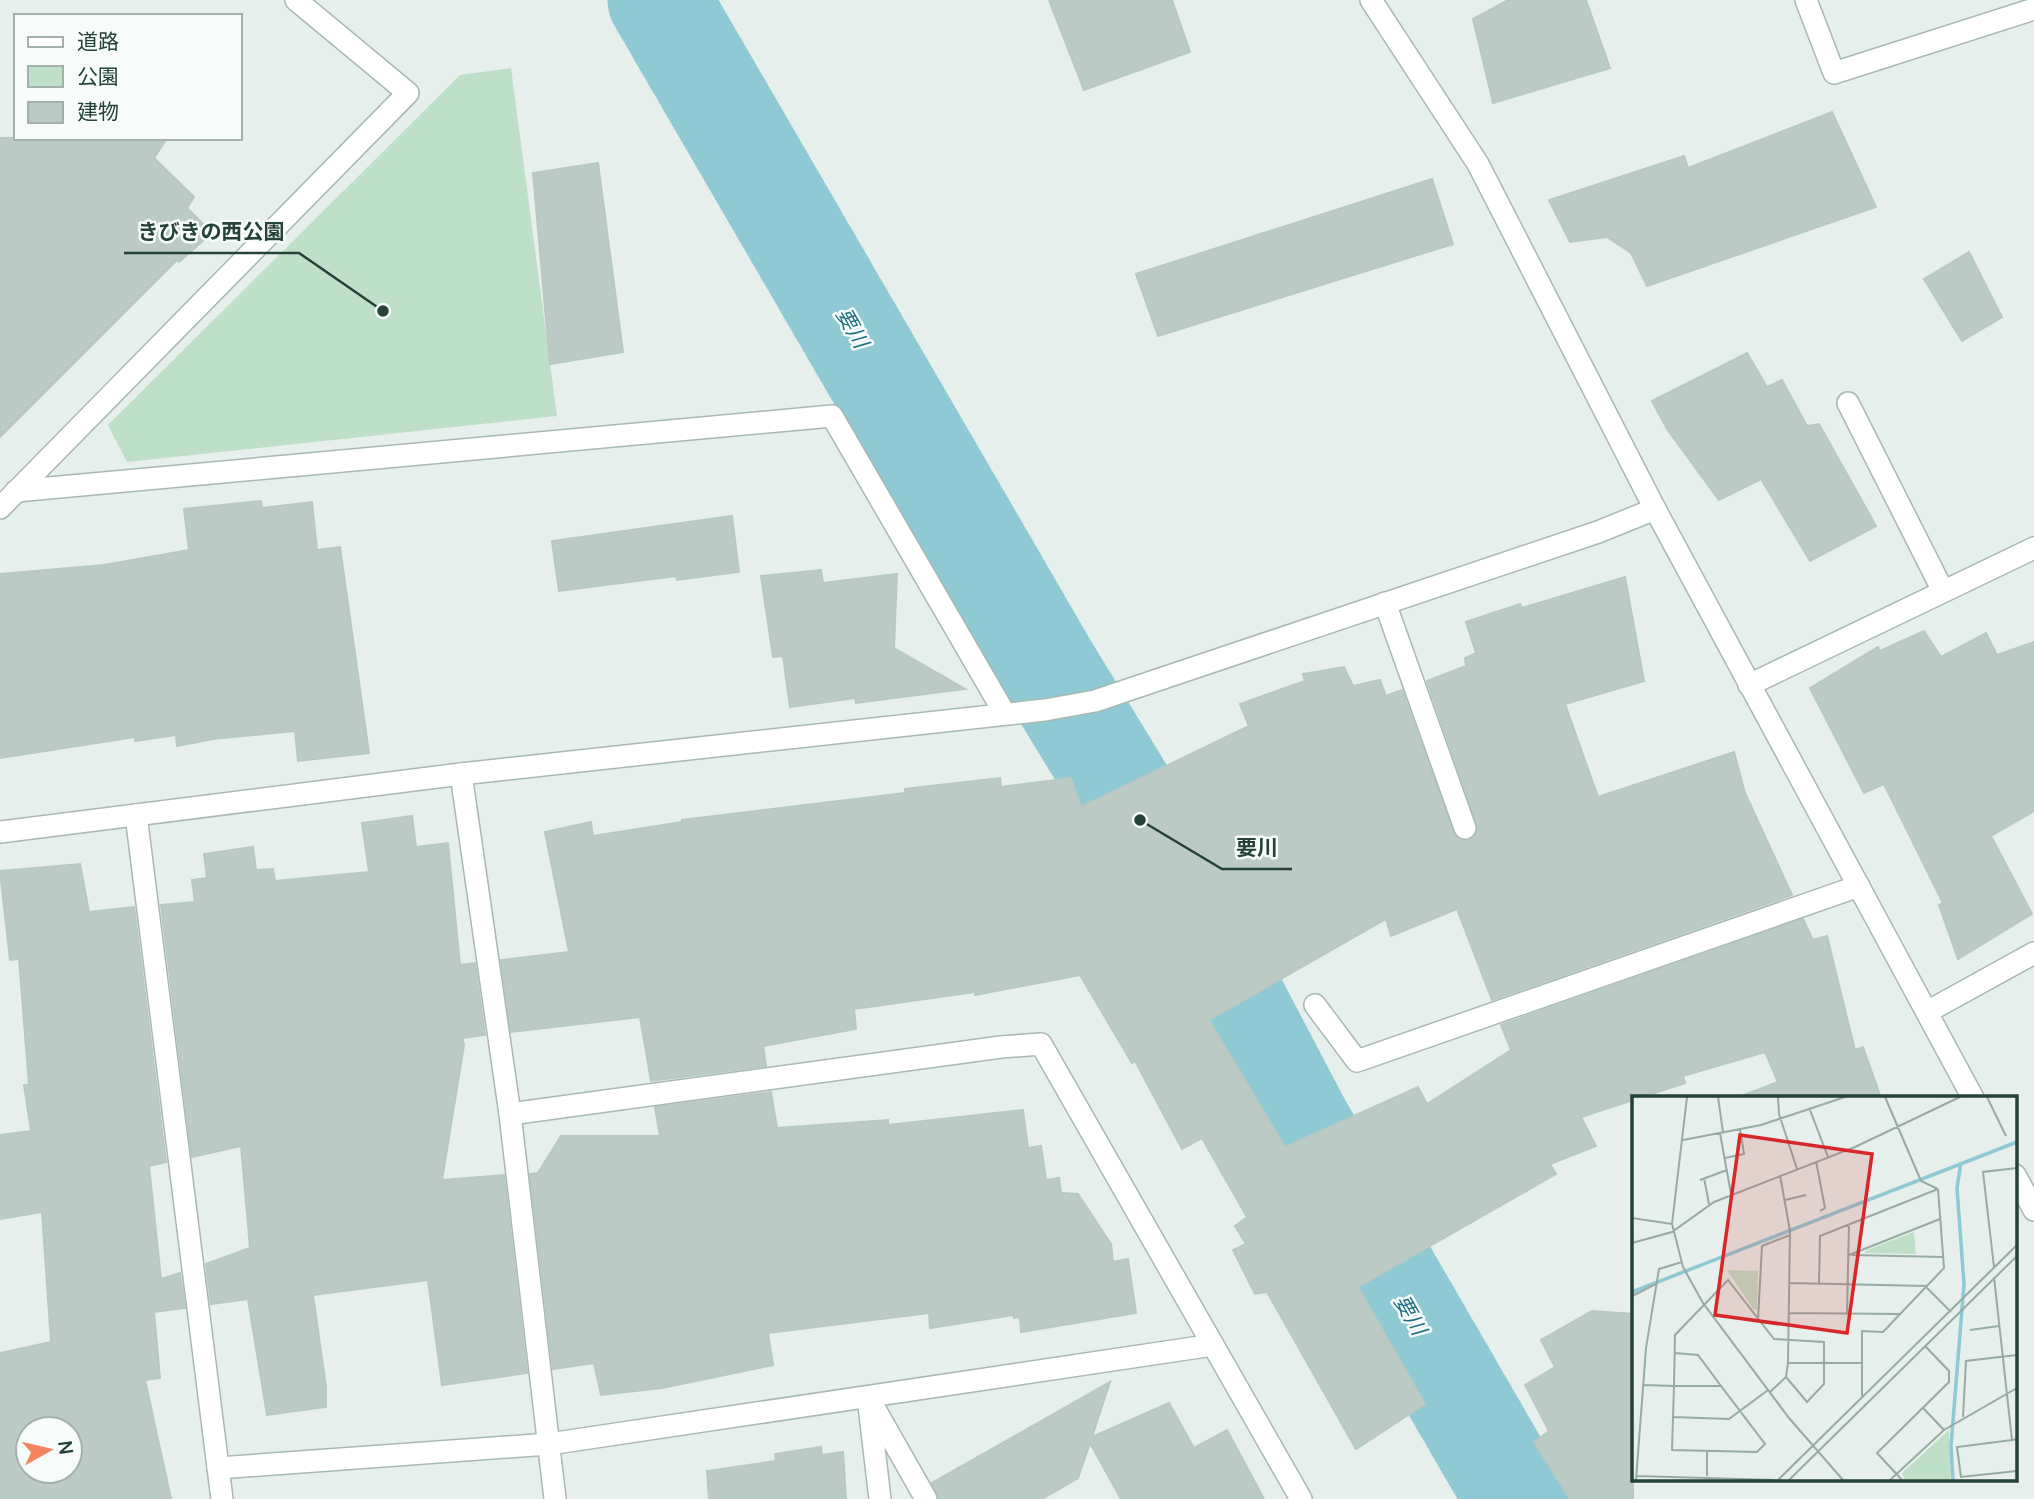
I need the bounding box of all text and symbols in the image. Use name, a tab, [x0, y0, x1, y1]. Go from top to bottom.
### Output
legend	[14, 14, 242, 140]
text: 道路	[77, 27, 119, 55]
text: 公園	[77, 62, 119, 90]
text: 建物	[77, 97, 119, 125]
callout: きびきの西公園	[124, 211, 299, 253]
text: きびきの西公園	[138, 217, 285, 245]
water label: 要川	[830, 302, 876, 354]
callout: 要川	[1222, 827, 1292, 869]
text: 要川	[1236, 833, 1278, 861]
inset map	[1632, 1096, 2016, 1482]
water label: 要川	[1388, 1289, 1434, 1341]
north arrow	[14, 1415, 84, 1485]
text: N	[52, 1439, 80, 1456]

